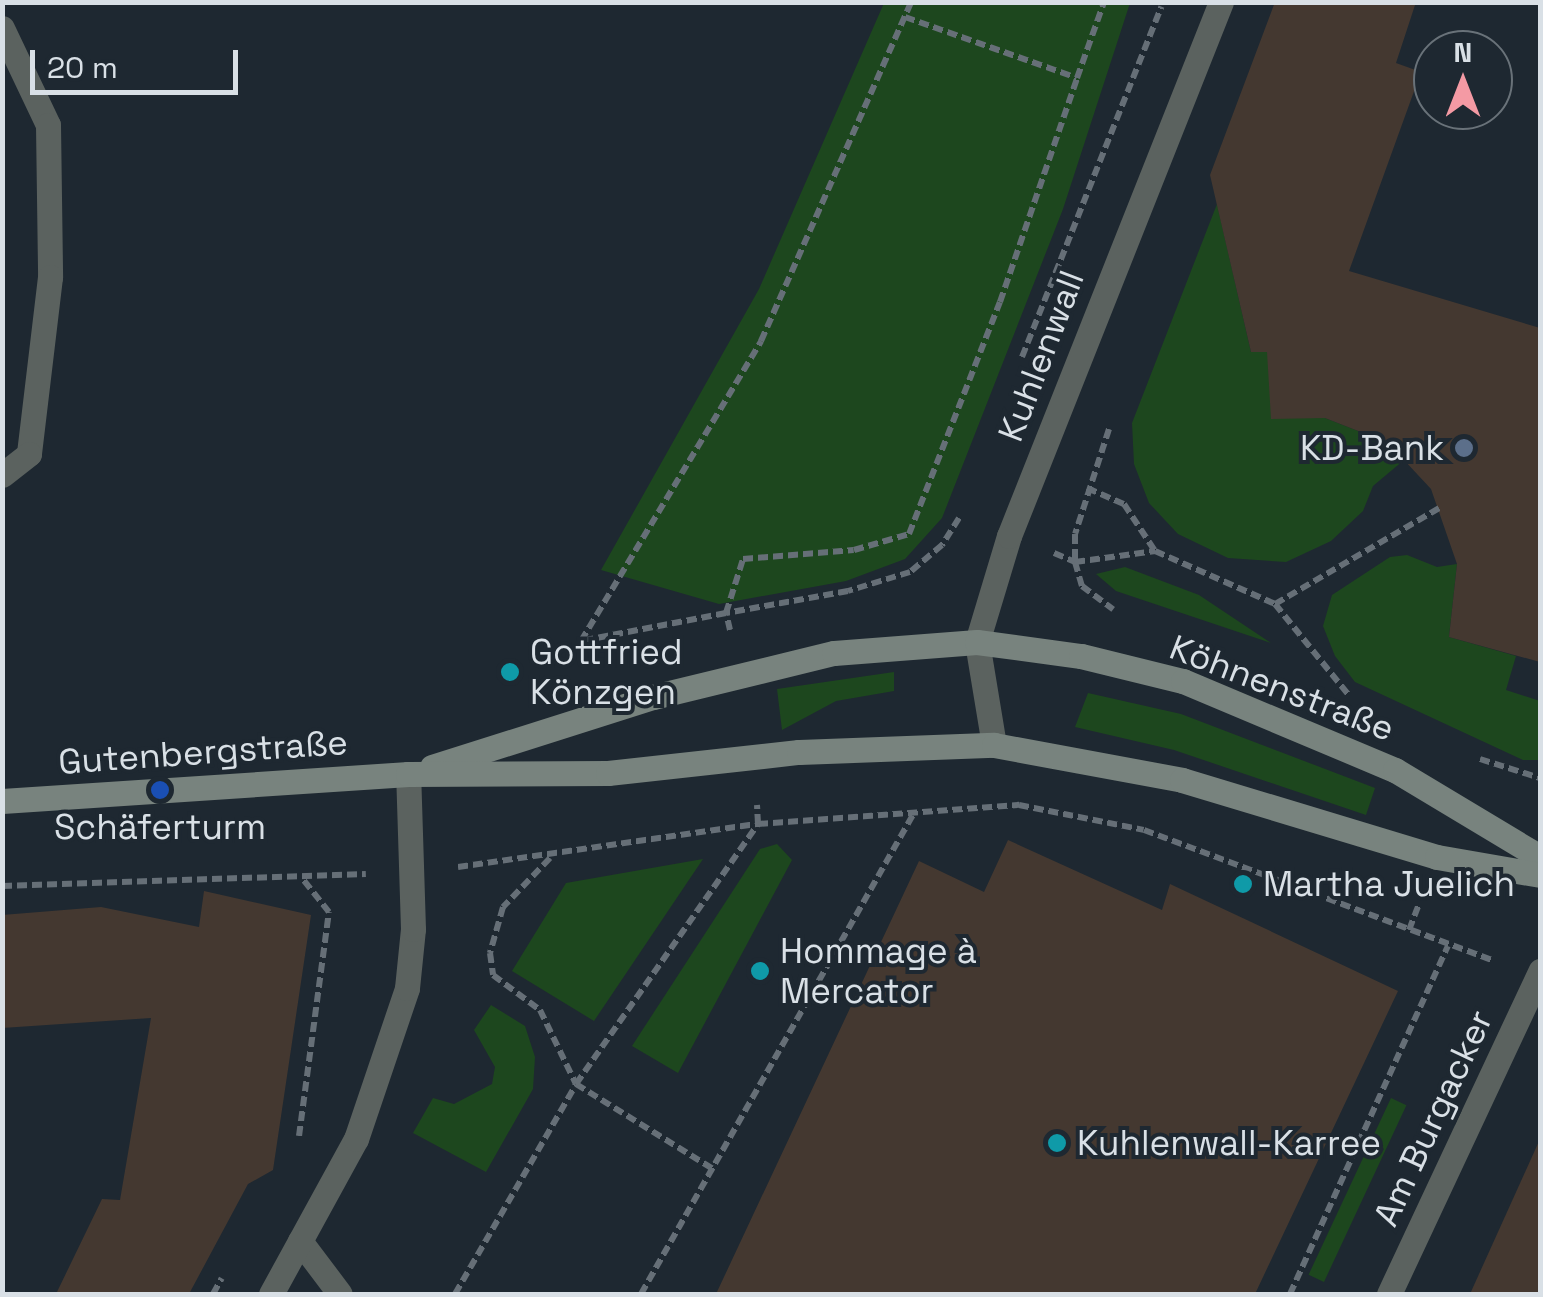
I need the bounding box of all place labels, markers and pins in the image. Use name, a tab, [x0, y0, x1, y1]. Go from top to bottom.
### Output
place label: KD-Bank	[1300, 427, 1444, 469]
marker: KD-Bank	[1453, 437, 1475, 459]
place label: Gottfried Könzgen	[530, 631, 683, 713]
marker: Gottfried Könzgen	[499, 661, 521, 683]
marker: Schäferturm	[149, 779, 171, 801]
place label: Schäferturm	[54, 806, 266, 848]
place label: Martha Juelich	[1263, 863, 1515, 905]
marker: Martha Juelich	[1232, 873, 1254, 895]
place label: Hommage à Mercator	[780, 930, 977, 1012]
marker: Hommage à Mercator	[749, 960, 771, 982]
place label: Kuhlenwall-Karree	[1077, 1122, 1381, 1164]
marker: Kuhlenwall-Karree	[1046, 1132, 1068, 1154]

